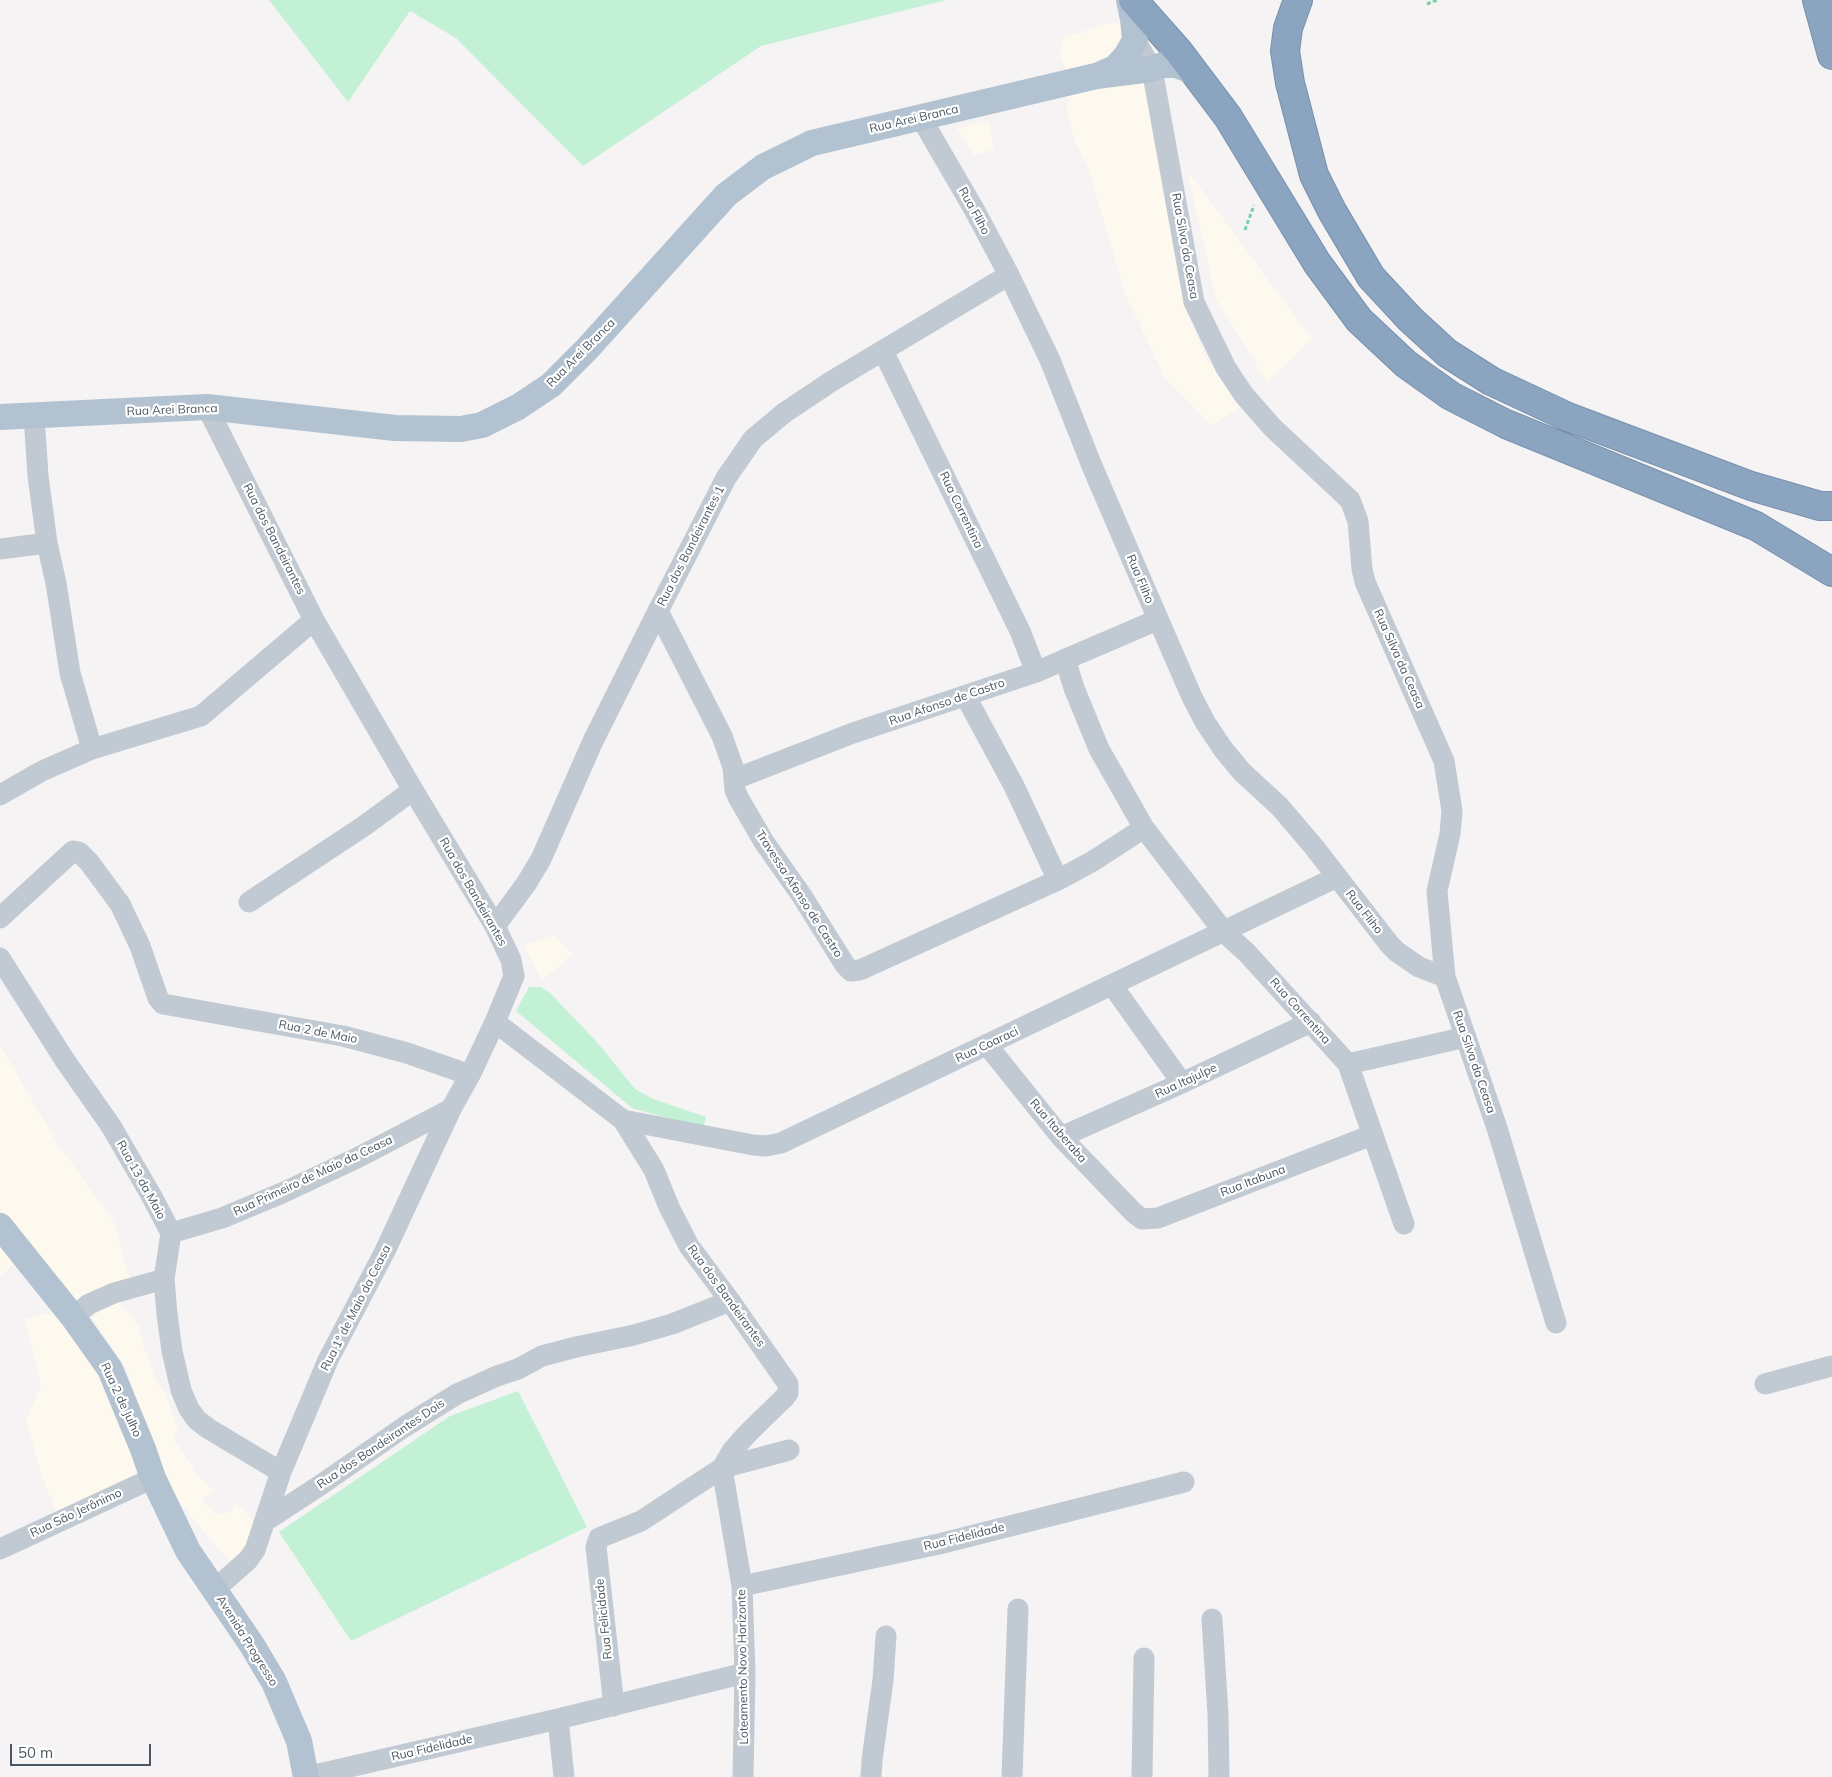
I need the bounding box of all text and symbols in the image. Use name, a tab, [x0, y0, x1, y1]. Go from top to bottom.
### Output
street label: Rua Arei Branca	[868, 102, 960, 136]
street label: Rua Fliho	[955, 185, 993, 237]
street label: Rua Silva da Ceasa	[1169, 192, 1201, 300]
street label: Rua Arei Branca	[544, 316, 618, 390]
street label: Rua Arei Branca	[126, 401, 218, 419]
street label: Rua Correntina	[936, 469, 986, 551]
street label: Rua dos Bandeirantes	[240, 481, 308, 597]
street label: Rua dos Bandeirantes 1	[654, 483, 728, 609]
street label: Rua Fliho	[1123, 552, 1157, 606]
street label: Rua Silva da Ceasa	[1371, 607, 1427, 711]
street label: Rua Afonso de Castro	[887, 675, 1007, 729]
street label: Travessa Afonso de Castro	[753, 828, 845, 960]
street label: Rua dos Bandeirantes	[436, 835, 510, 949]
street label: Rua Fliho	[1342, 887, 1386, 937]
street label: Rua Correntina	[1267, 975, 1333, 1047]
street label: Rua Silva da Ceasa	[1450, 1009, 1498, 1115]
street label: Rua 2 de Maio	[277, 1017, 359, 1047]
street label: Rua Coaraci	[953, 1024, 1021, 1066]
street label: Rua Itajulpe	[1153, 1060, 1219, 1102]
street label: Rua Itaberaba	[1026, 1096, 1090, 1166]
street label: Rua Primeiro de Maio da Ceasa	[231, 1133, 395, 1219]
street label: Rua 13 da Maio	[113, 1138, 169, 1222]
street label: Rua Itabuna	[1218, 1162, 1288, 1200]
street label: Rua dos Bandeirantes	[684, 1242, 768, 1350]
street label: Rua 1º de Maio da Ceasa	[318, 1243, 394, 1373]
street label: Rua 2 de Julho	[97, 1361, 145, 1439]
street label: Rua dos Bandeirantes Dois	[315, 1396, 447, 1492]
street label: Rua São Jerônimo	[28, 1486, 124, 1540]
street label: Rua Fidelidade	[922, 1520, 1006, 1554]
street label: Rua Felicidade	[593, 1578, 615, 1660]
street label: Loteamento Novo Horizonte	[734, 1589, 752, 1745]
street label: Avenida Progresso	[213, 1593, 281, 1689]
street label: Rua Fidelidade	[390, 1732, 474, 1764]
scale bar	[12, 1734, 154, 1766]
text: 50 m	[18, 1743, 53, 1762]

